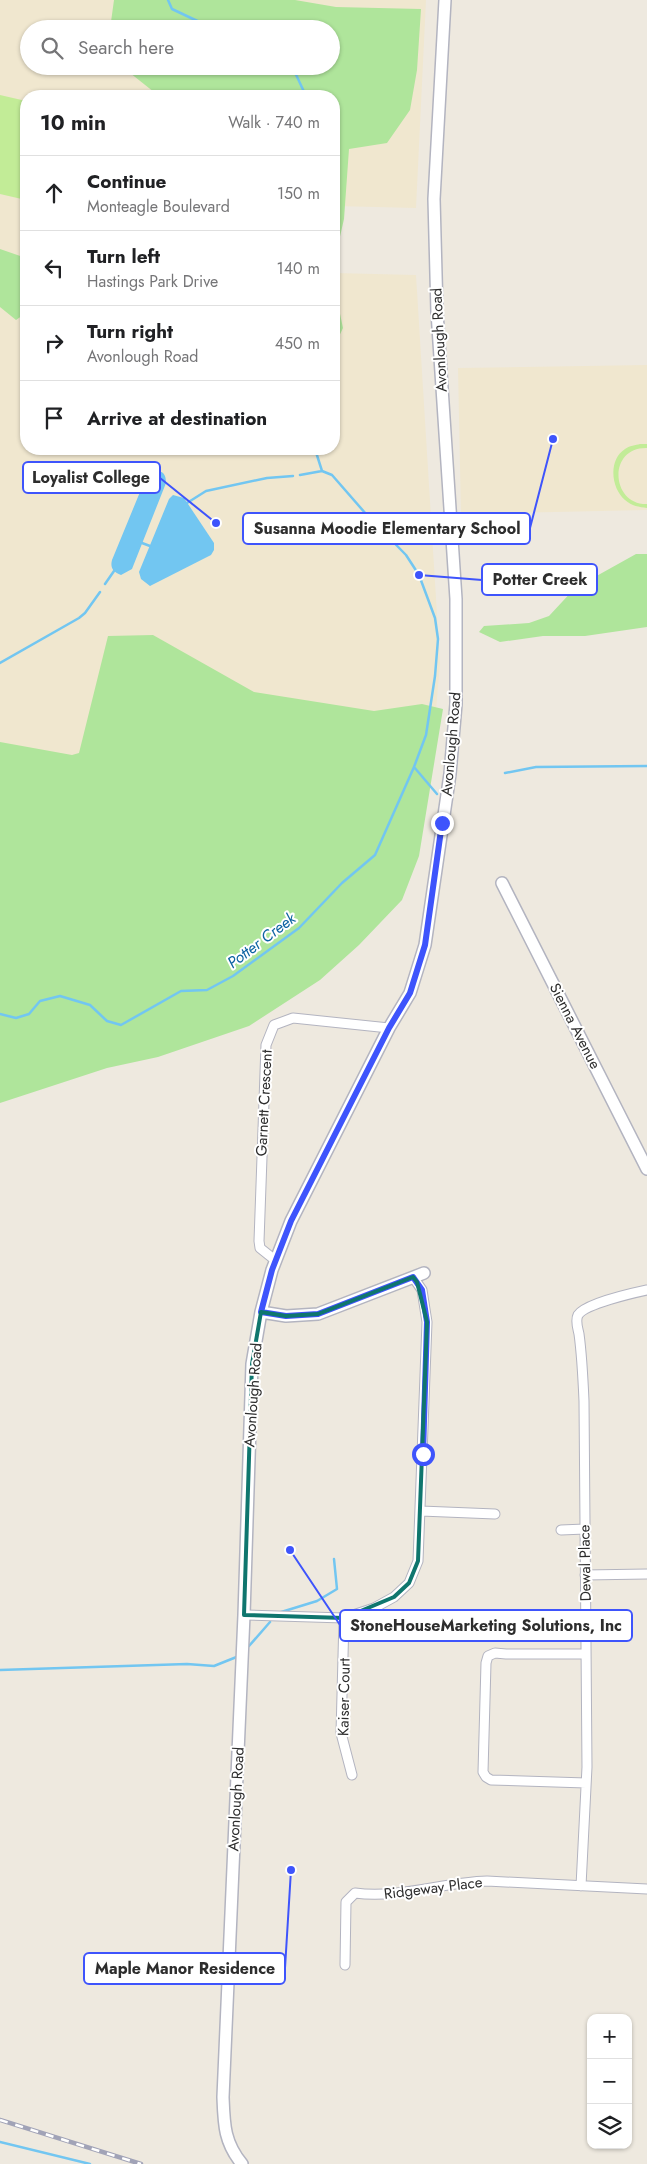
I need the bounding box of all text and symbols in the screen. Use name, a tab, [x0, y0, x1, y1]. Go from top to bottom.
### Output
search box	[20, 20, 340, 75]
icon: search	[38, 34, 66, 62]
text: Search here	[78, 34, 174, 61]
text: 10 min	[40, 108, 106, 138]
text: Walk · 740 m	[228, 111, 320, 134]
text: Continue	[87, 168, 166, 195]
icon: ahead	[40, 179, 68, 207]
text: 150 m	[277, 182, 320, 205]
text: Monteagle Boulevard	[87, 195, 230, 218]
text: Turn left	[87, 243, 160, 270]
icon: left	[40, 254, 68, 282]
text: 140 m	[277, 257, 320, 280]
text: Hastings Park Drive	[87, 270, 218, 293]
street label: Avonlough Road	[425, 287, 453, 393]
text: Turn right	[87, 318, 173, 345]
icon: right	[40, 329, 68, 357]
text: 450 m	[275, 332, 320, 355]
text: Avonlough Road	[87, 345, 198, 368]
icon: arrive	[40, 404, 68, 432]
text: Arrive at destination	[87, 405, 267, 432]
callout: Loyalist College	[23, 462, 160, 493]
text: Loyalist College	[32, 466, 150, 489]
callout: Susanna Moodie Elementary School	[243, 513, 530, 544]
text: Susanna Moodie Elementary School	[253, 517, 521, 540]
callout: Potter Creek	[482, 564, 597, 595]
text: Potter Creek	[493, 568, 588, 591]
street label: Avonlough Road	[435, 691, 467, 797]
route end	[431, 812, 454, 835]
water label: Potter Creek	[222, 906, 301, 974]
street label: Sienna Avenue	[544, 979, 606, 1073]
street label: Garnett Crescent	[250, 1049, 278, 1157]
street label: Avonlough Road	[238, 1342, 268, 1448]
route start	[412, 1443, 435, 1466]
street label: Dewal Place	[573, 1524, 597, 1602]
callout: StoneHouseMarketing Solutions, Inc	[340, 1610, 632, 1641]
text: StoneHouseMarketing Solutions, Inc	[350, 1614, 622, 1637]
street label: Kaiser Court	[332, 1657, 356, 1736]
street label: Avonlough Road	[222, 1746, 250, 1852]
street label: Ridgeway Place	[382, 1871, 484, 1905]
callout: Maple Manor Residence	[84, 1953, 285, 1984]
text: Maple Manor Residence	[95, 1957, 275, 1980]
map controls	[587, 2014, 632, 2149]
button: +	[587, 2014, 632, 2059]
button: −	[587, 2059, 632, 2104]
button: layers	[587, 2104, 632, 2149]

